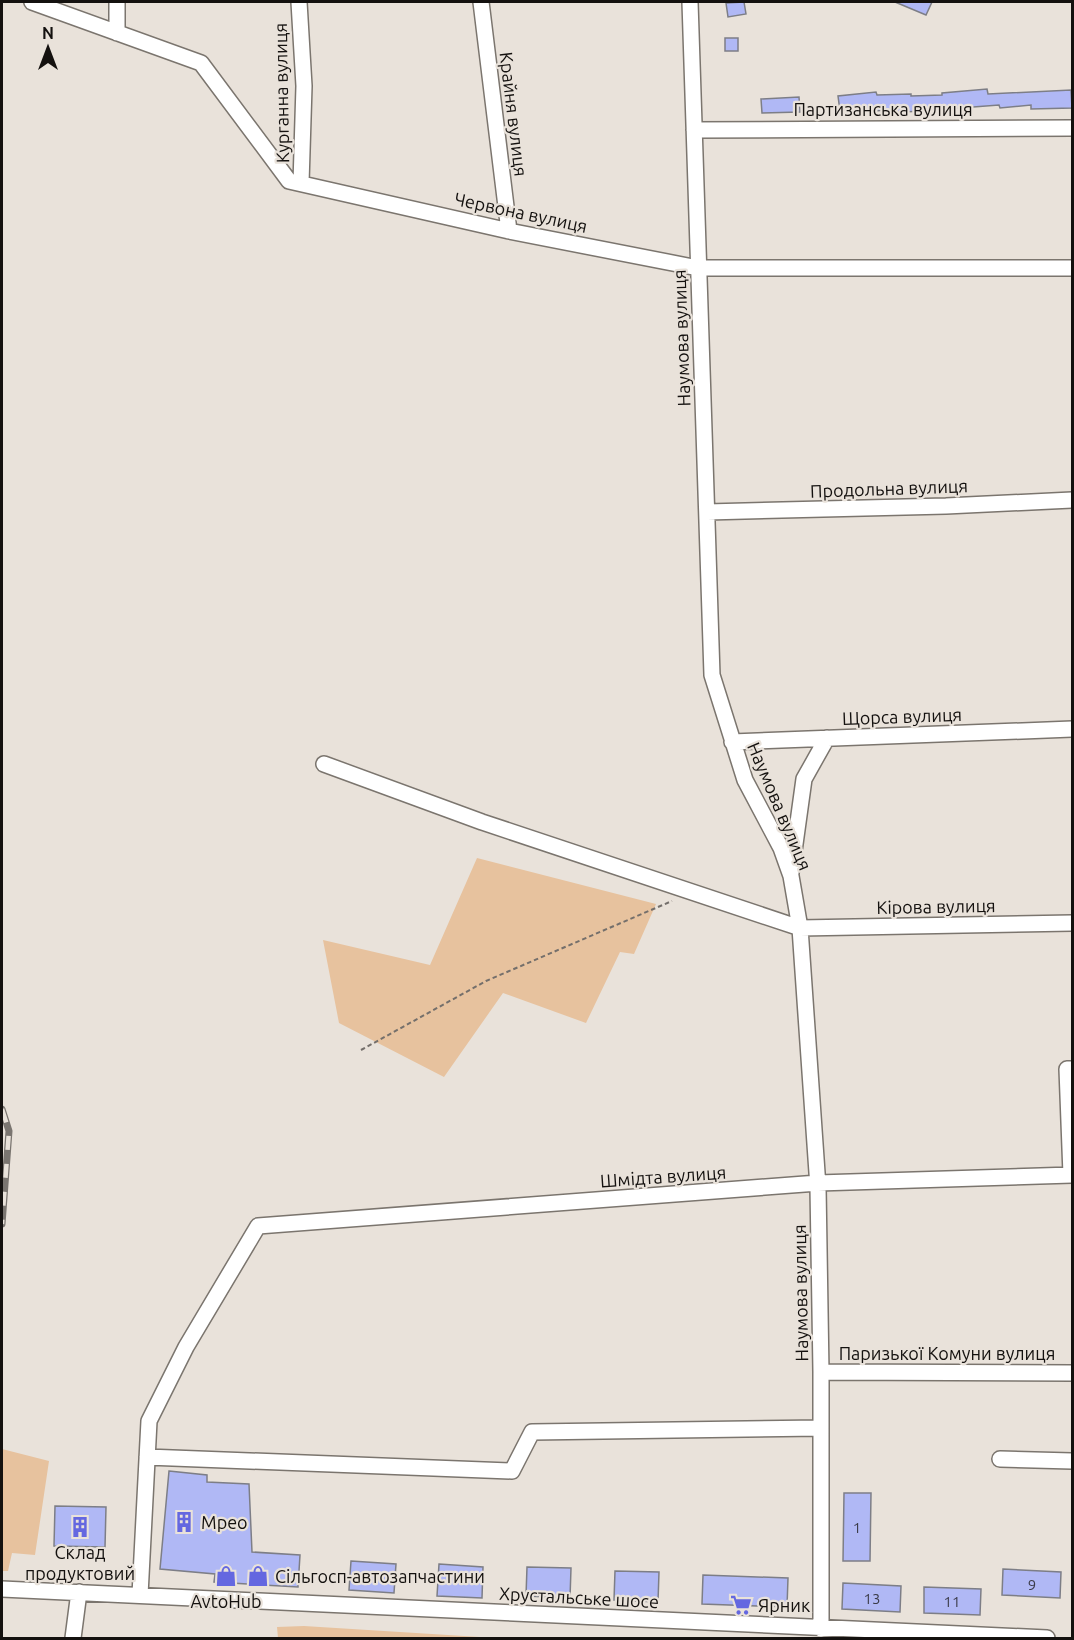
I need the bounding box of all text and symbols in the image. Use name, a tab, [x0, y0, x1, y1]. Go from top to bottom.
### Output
north arrow	[18, 18, 78, 78]
street label: Курганна вулиця	[270, 23, 292, 163]
text: N	[42, 24, 54, 42]
street label: Крайня вулиця	[496, 51, 532, 177]
street label: Партизанська вулиця	[793, 99, 973, 119]
street label: Червона вулиця	[453, 188, 589, 236]
street label: Наумова вулиця	[669, 269, 693, 407]
street label: Продольна вулиця	[810, 475, 968, 501]
street label: Щорса вулиця	[842, 704, 962, 728]
street label: Наумова вулиця	[744, 739, 816, 873]
street label: Кірова вулиця	[876, 895, 996, 917]
street label: Шмідта вулиця	[599, 1162, 727, 1190]
street label: Наумова вулиця	[789, 1224, 811, 1362]
street label: Паризької Комуни вулиця	[839, 1343, 1055, 1363]
building icon: Мрео	[172, 1510, 196, 1534]
place label: Мрео	[201, 1512, 248, 1532]
building icon: Склад продуктовий	[68, 1515, 92, 1539]
house number: 1	[853, 1519, 861, 1536]
place label: Склад продуктовий	[25, 1542, 135, 1583]
shop icon: AvtoHub	[214, 1564, 238, 1588]
shop icon: Сільгосп-автозапчастини	[246, 1564, 270, 1588]
place label: Сільгосп-автозапчастини	[275, 1566, 485, 1586]
house number: 9	[1028, 1576, 1036, 1593]
street label: Хрустальське шосе	[498, 1583, 660, 1611]
house number: 13	[864, 1590, 880, 1607]
place label: AvtoHub	[190, 1591, 262, 1611]
supermarket icon: Ярник	[729, 1593, 753, 1617]
house number: 11	[944, 1593, 960, 1610]
place label: Ярник	[758, 1595, 810, 1615]

